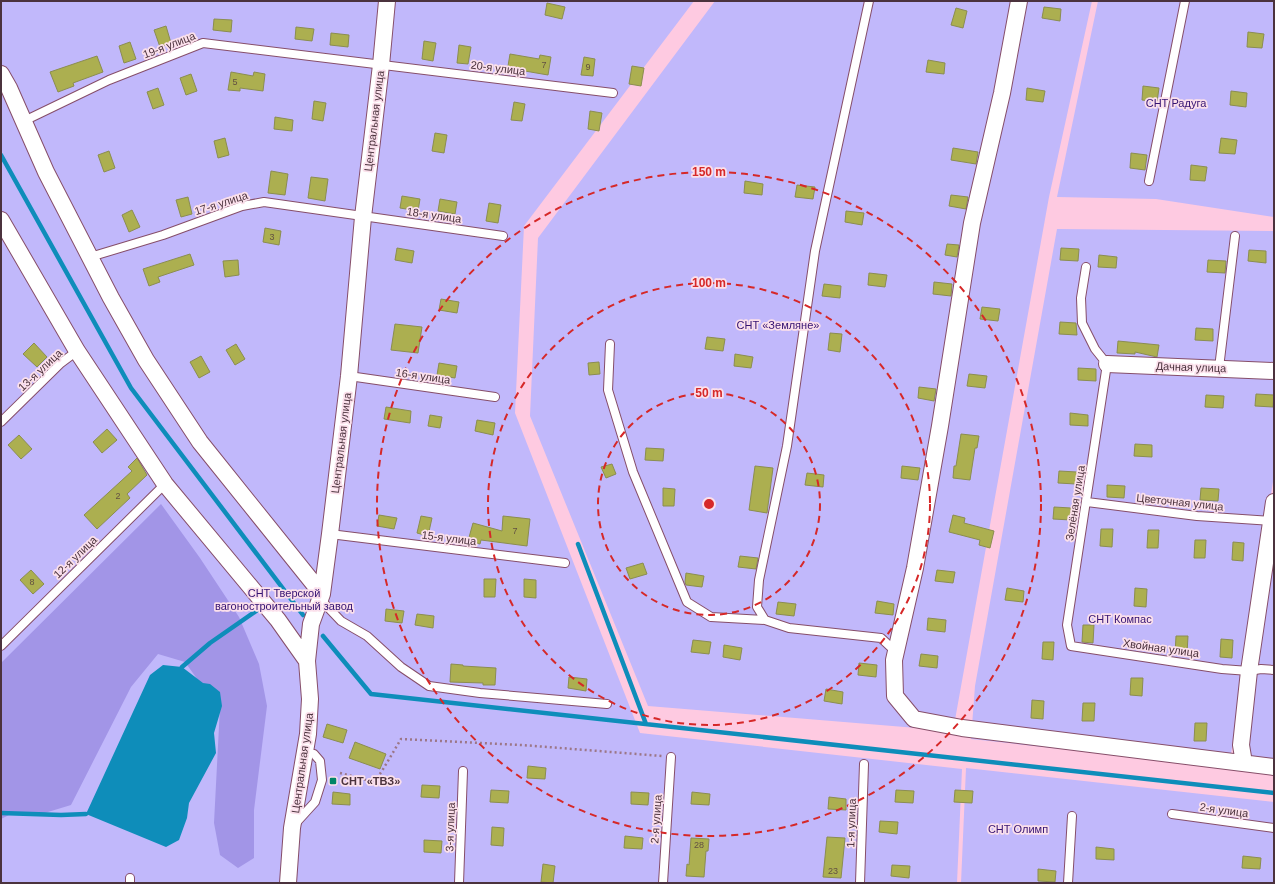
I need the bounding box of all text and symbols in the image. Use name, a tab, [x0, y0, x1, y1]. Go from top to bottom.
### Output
street label: 19-я улица	[141, 29, 198, 60]
street label: 20-я улица	[470, 59, 527, 77]
house number: 7	[541, 60, 547, 70]
house number: 9	[585, 62, 591, 72]
street label: Центральная улица	[362, 69, 386, 172]
house number: 5	[232, 77, 238, 87]
park label: СНТ Радуга	[1146, 97, 1207, 109]
text: 150 m	[692, 165, 726, 179]
street label: 17-я улица	[193, 189, 250, 217]
street label: 18-я улица	[406, 205, 463, 225]
house number: 3	[269, 232, 275, 242]
text: 100 m	[692, 276, 726, 290]
park label: СНТ «Земляне»	[737, 319, 819, 331]
street label: 13-я улица	[16, 346, 65, 393]
street label: Дачная улица	[1156, 360, 1227, 374]
street label: 16-я улица	[395, 366, 452, 386]
text: 50 m	[695, 386, 723, 400]
street label: Центральная улица	[329, 391, 353, 494]
street label: Зелёная улица	[1063, 463, 1087, 542]
house number: 2	[115, 491, 121, 501]
street label: Цветочная улица	[1136, 491, 1225, 513]
centre of rings	[702, 497, 716, 511]
house number: 7	[512, 526, 518, 536]
street label: 15-я улица	[421, 529, 478, 547]
street label: 12-я улица	[51, 533, 100, 580]
house number: 8	[29, 577, 35, 587]
park label: СНТ Тверской вагоностроительный завод	[215, 587, 354, 612]
park label: СНТ Компас	[1088, 613, 1152, 625]
street label: Хвойная улица	[1122, 637, 1201, 659]
street label: Центральная улица	[289, 711, 315, 814]
place label: СНТ «ТВЗ»	[341, 775, 400, 787]
marker: СНТ «ТВЗ»	[328, 776, 338, 786]
street label: 2-я улица	[648, 793, 664, 844]
street label: 1-я улица	[844, 797, 858, 848]
street label: 3-я улица	[443, 801, 457, 852]
street label: 2-я улица	[1199, 801, 1250, 819]
park label: СНТ Олимп	[988, 823, 1048, 835]
house number: 28	[694, 840, 704, 850]
house number: 23	[828, 866, 838, 876]

